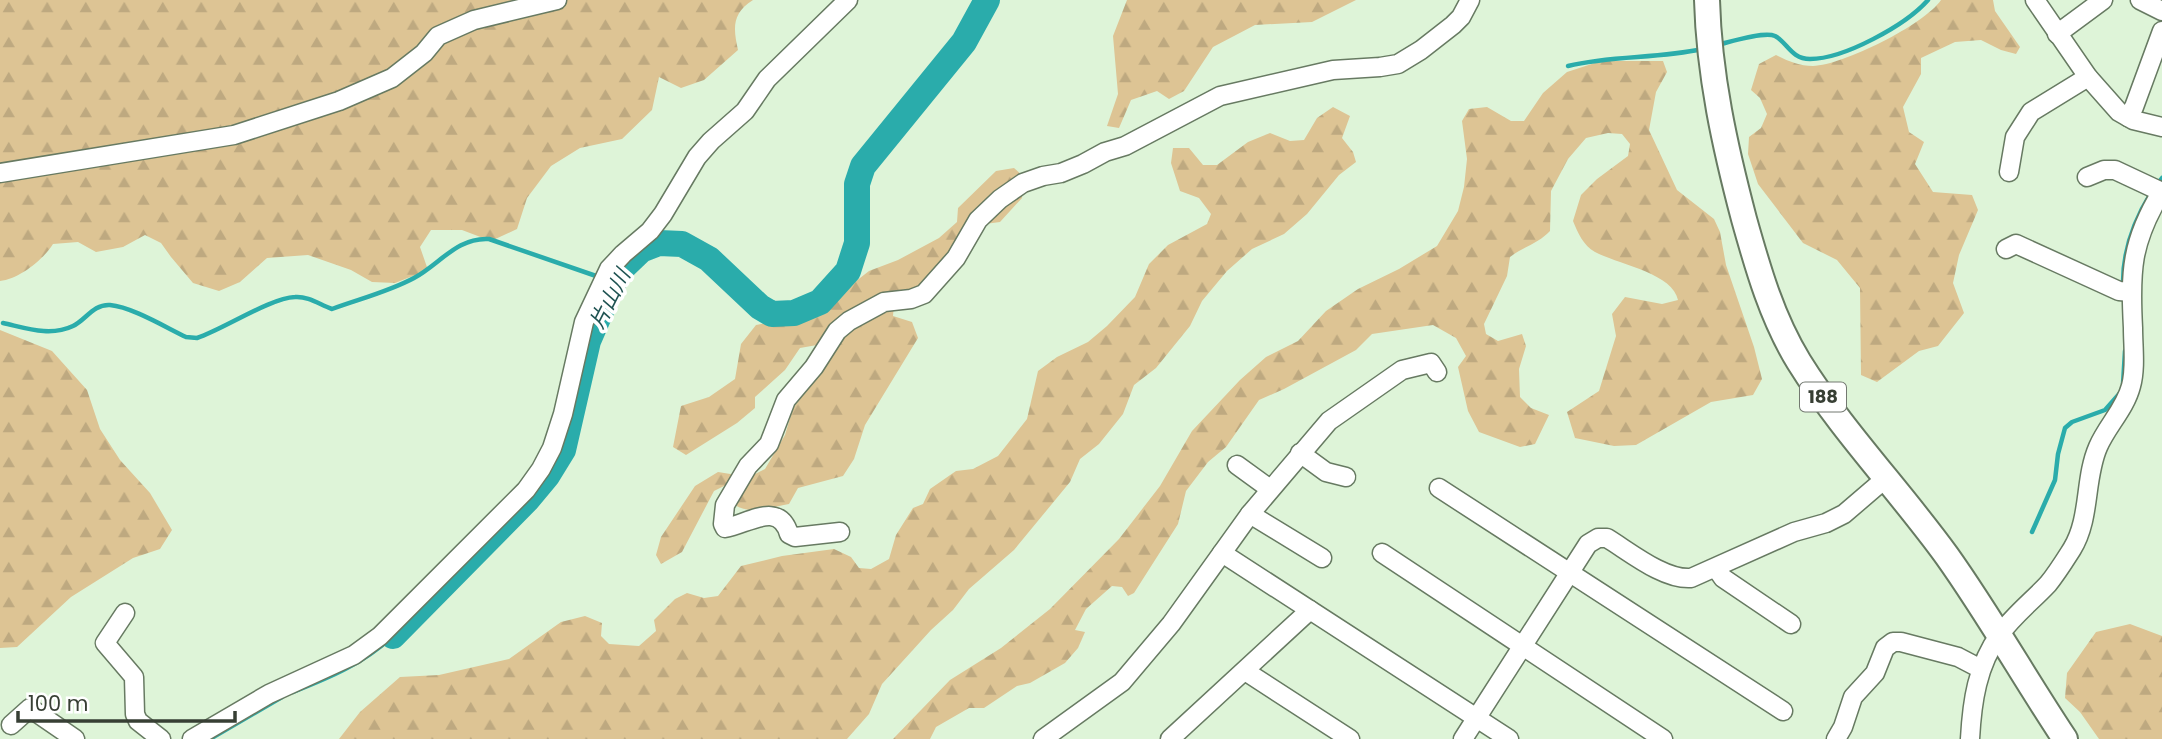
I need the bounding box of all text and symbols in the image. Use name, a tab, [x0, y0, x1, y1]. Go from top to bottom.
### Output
water label: 片山川	[582, 262, 638, 333]
road number: 188	[1800, 382, 1846, 412]
scale bar	[18, 680, 234, 724]
text: 100 m	[28, 689, 88, 718]

